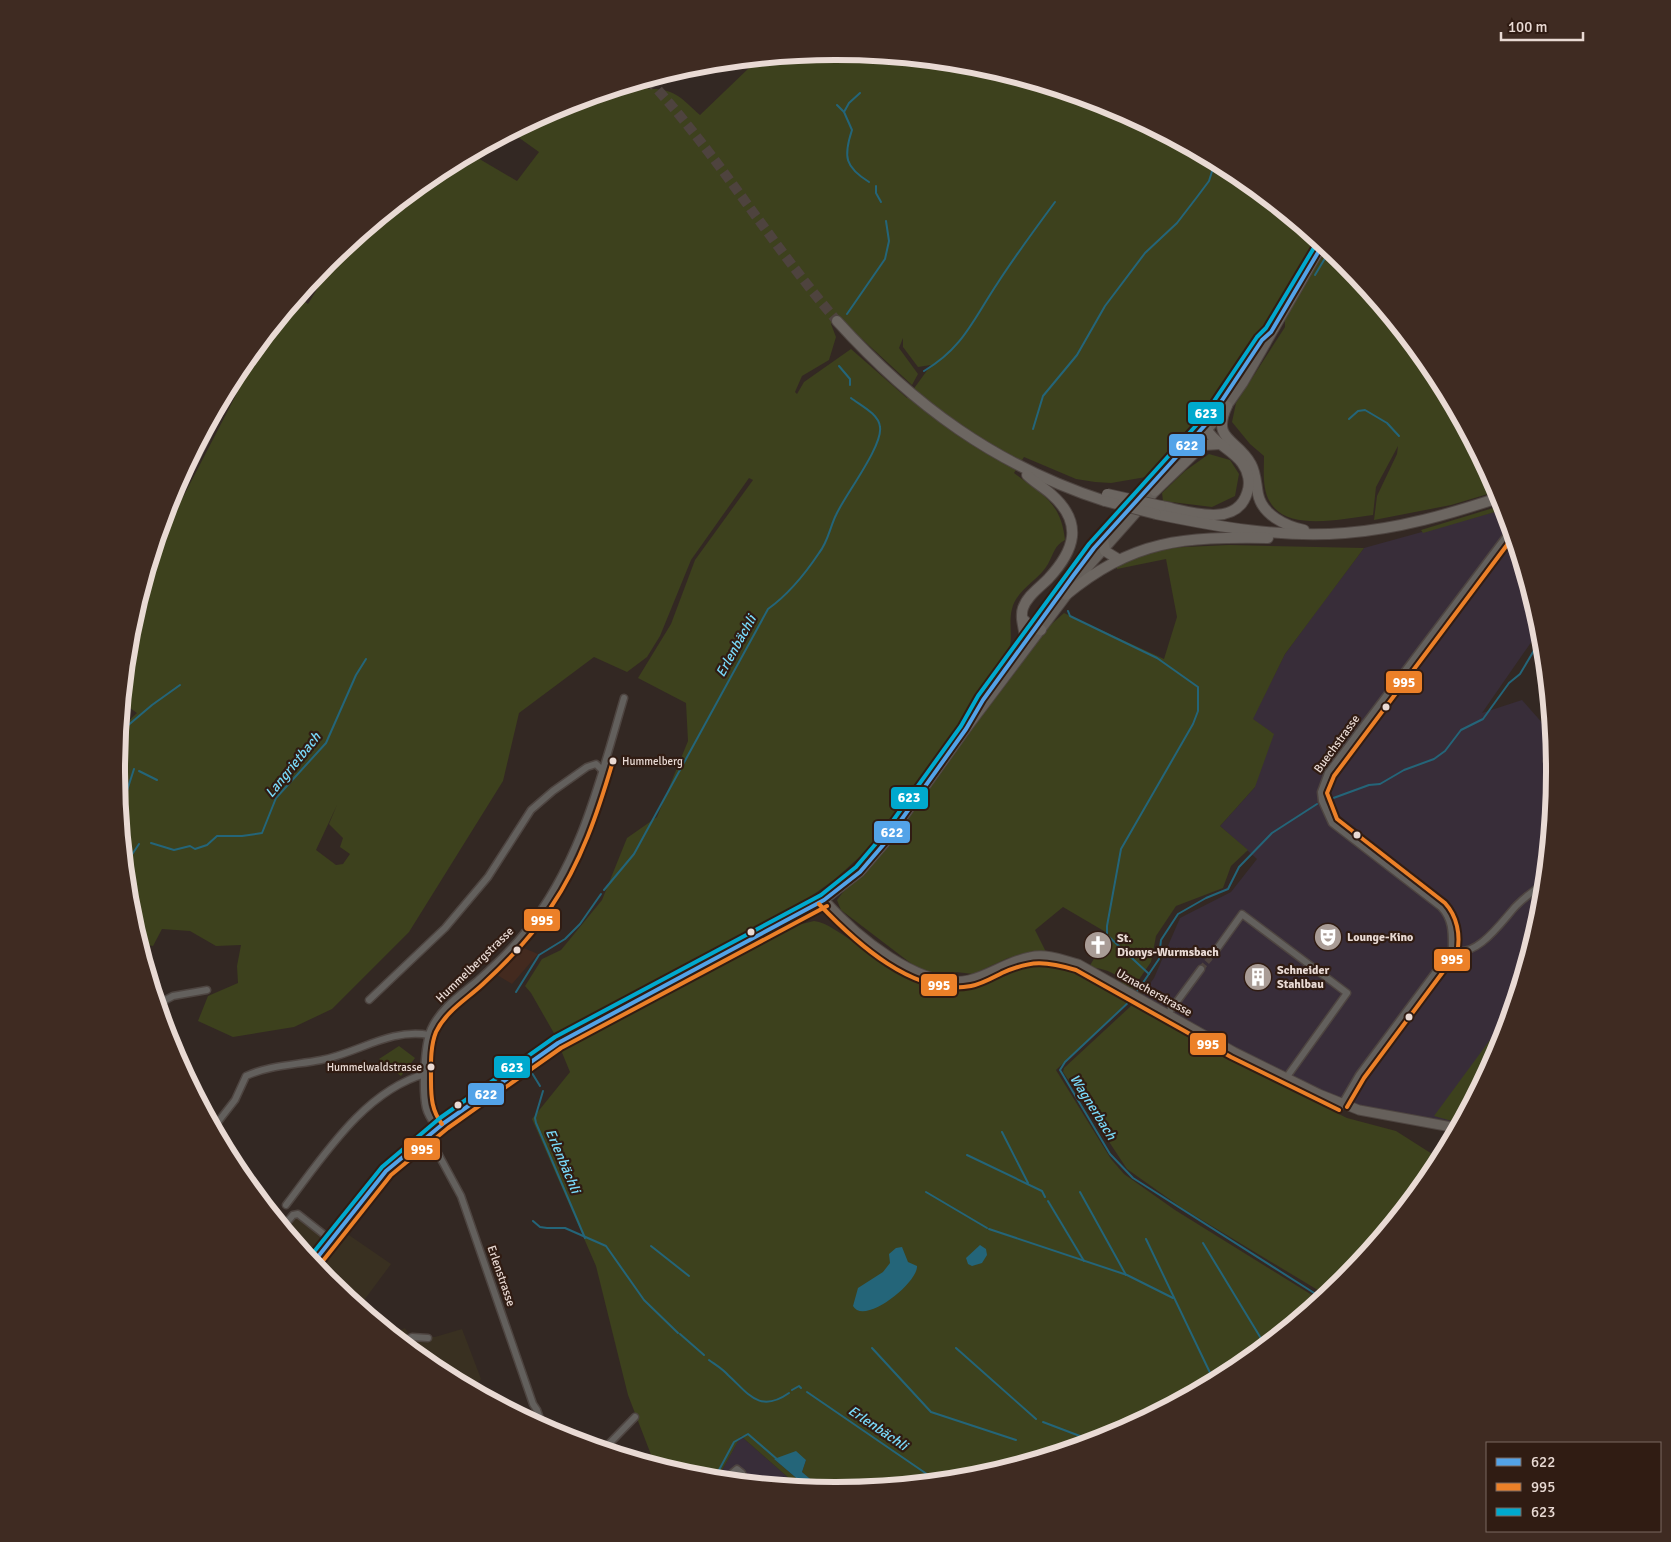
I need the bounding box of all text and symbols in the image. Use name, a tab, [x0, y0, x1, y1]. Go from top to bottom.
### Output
scale bar	[1501, 10, 1584, 42]
text: 100 m	[1508, 18, 1548, 36]
line badge: 623	[1187, 401, 1225, 425]
text: 623	[1195, 405, 1217, 422]
line badge: 622	[1168, 433, 1206, 457]
text: 622	[1176, 437, 1198, 454]
water label: Erlenbächli	[712, 611, 761, 680]
line badge: 995	[1385, 670, 1423, 694]
text: 995	[1393, 674, 1415, 691]
unlabelled marker	[1381, 702, 1391, 712]
street label: Buechstrasse	[1311, 712, 1363, 776]
water label: Langrietbach	[262, 729, 325, 801]
place label: Hummelberg	[622, 755, 683, 768]
marker: Hummelberg	[608, 756, 618, 766]
line badge: 623	[890, 786, 929, 810]
text: 623	[898, 789, 920, 806]
line badge: 622	[873, 820, 911, 844]
text: 622	[881, 824, 903, 841]
unlabelled marker	[1352, 830, 1362, 840]
line badge: 995	[523, 908, 561, 932]
text: 995	[531, 912, 553, 929]
theatre icon: Lounge-Kino	[1313, 922, 1343, 952]
street label: Hummelbergstrasse	[433, 924, 517, 1006]
unlabelled marker	[746, 927, 756, 937]
church icon: St. Dionys-Wurmsbach	[1083, 930, 1113, 960]
place label: Lounge-Kino	[1347, 930, 1413, 945]
place label: St. Dionys-Wurmsbach	[1117, 931, 1219, 960]
unlabelled marker	[512, 945, 522, 955]
line badge: 995	[1433, 948, 1471, 972]
text: 995	[1441, 951, 1463, 968]
building icon: Schneider Stahlbau	[1243, 962, 1273, 992]
place label: Schneider Stahlbau	[1277, 963, 1329, 992]
street label: Uznacherstrasse	[1113, 966, 1195, 1020]
line badge: 995	[920, 973, 958, 997]
text: 995	[928, 977, 950, 994]
unlabelled marker	[1404, 1012, 1414, 1022]
line badge: 995	[1189, 1032, 1227, 1056]
text: 995	[1197, 1036, 1219, 1053]
line badge: 623	[493, 1055, 531, 1079]
text: 623	[501, 1059, 523, 1076]
place label: Hummelwaldstrasse	[327, 1061, 422, 1074]
marker: Hummelwaldstrasse	[426, 1062, 436, 1072]
water label: Wagnerbach	[1066, 1071, 1120, 1143]
line badge: 622	[467, 1082, 505, 1106]
text: 622	[475, 1086, 497, 1103]
unlabelled marker	[453, 1100, 463, 1110]
water label: Erlenbächli	[542, 1126, 585, 1197]
line badge: 995	[403, 1137, 441, 1161]
text: 995	[411, 1141, 433, 1158]
street label: Erlenstrasse	[484, 1244, 518, 1308]
water label: Erlenbächli	[845, 1402, 912, 1455]
legend	[1486, 1442, 1661, 1532]
text: 622	[1531, 1453, 1555, 1471]
text: 995	[1531, 1478, 1555, 1496]
text: 623	[1531, 1503, 1555, 1521]

